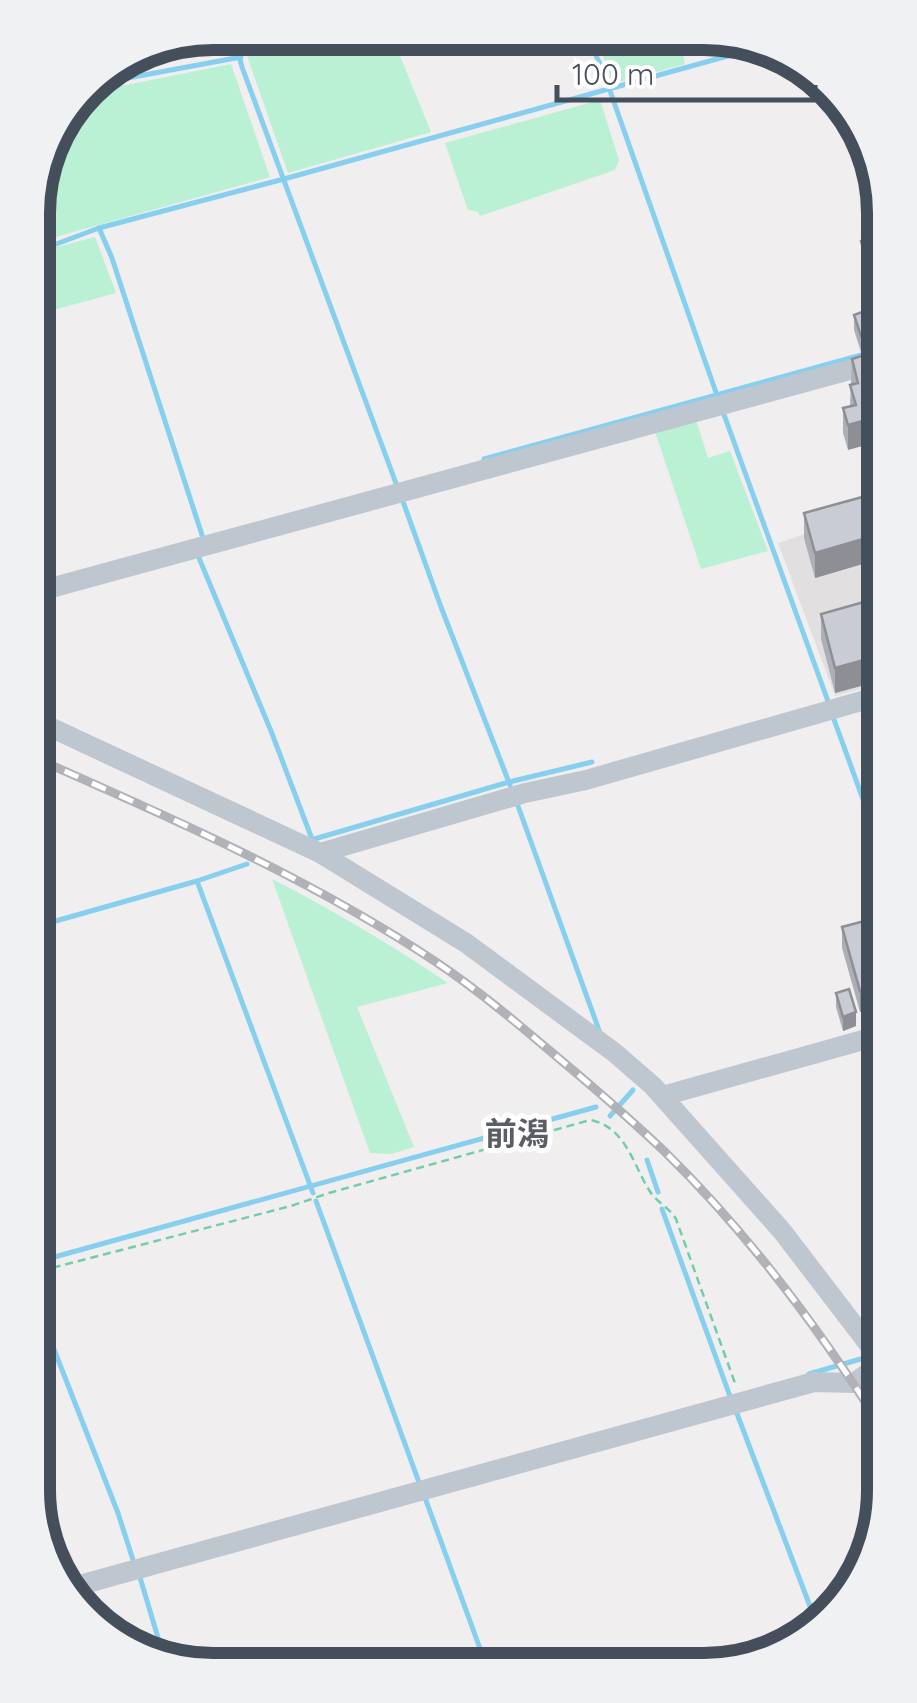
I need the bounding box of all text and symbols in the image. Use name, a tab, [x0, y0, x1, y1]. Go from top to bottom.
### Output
scale bar	[557, 40, 814, 102]
text: 100 m	[572, 55, 654, 93]
district label: 前潟	[485, 1113, 549, 1153]

